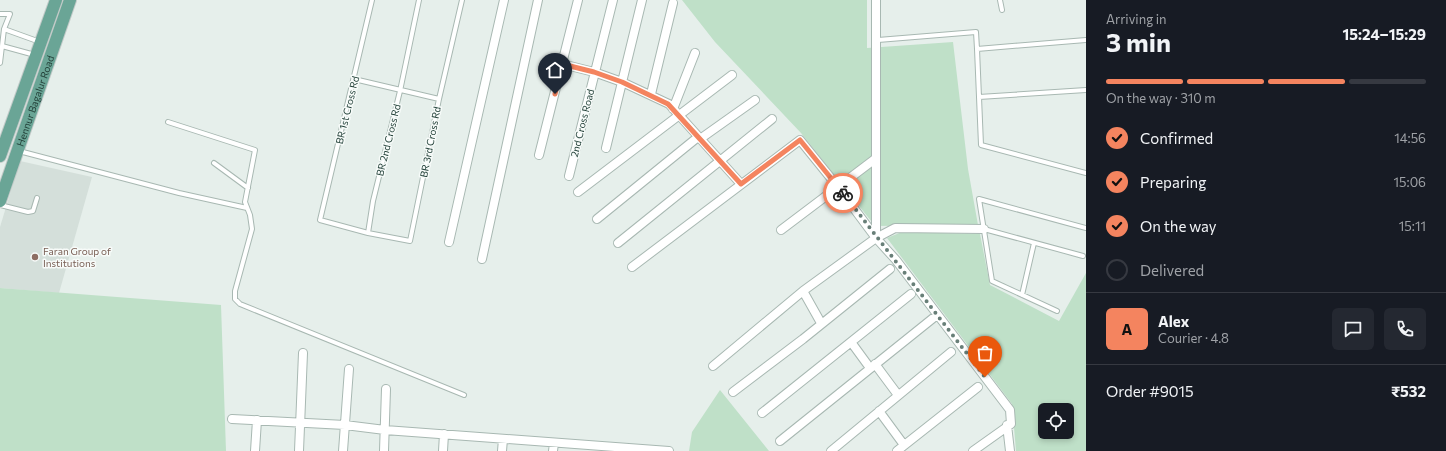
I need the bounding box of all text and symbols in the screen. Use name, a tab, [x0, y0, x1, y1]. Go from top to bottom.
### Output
text: Arriving in	[1106, 11, 1166, 27]
text: 15:24–15:29	[1343, 25, 1426, 43]
text: 3 min	[1106, 26, 1171, 57]
pin	[538, 53, 572, 94]
street label: Hennur Bagalur Road	[13, 54, 56, 148]
icon: home	[544, 59, 566, 81]
street label: BR 1st Cross Rd	[333, 75, 361, 145]
street label: 2nd Cross Road	[568, 87, 596, 158]
text: On the way · 310 m	[1106, 90, 1216, 106]
street label: BR 2nd Cross Rd	[373, 103, 403, 177]
street label: BR 3rd Cross Rd	[417, 105, 443, 178]
icon: check	[1106, 127, 1128, 149]
text: Confirmed	[1140, 129, 1213, 147]
text: 14:56	[1394, 130, 1426, 146]
icon: check	[1106, 171, 1128, 193]
courier	[823, 173, 863, 213]
text: Preparing	[1140, 173, 1206, 191]
text: 15:06	[1394, 174, 1426, 190]
icon: bike	[832, 182, 854, 204]
icon: check	[1106, 215, 1128, 237]
text: On the way	[1140, 217, 1217, 235]
text: 15:11	[1399, 218, 1426, 234]
place label: Faran Group of Institutions	[43, 245, 111, 269]
marker: Faran Group of Institutions	[30, 252, 40, 262]
text: Delivered	[1140, 261, 1204, 279]
button: chat	[1332, 308, 1374, 350]
button: phone	[1384, 308, 1426, 350]
text: Alex	[1158, 312, 1189, 330]
text: A	[1122, 320, 1132, 338]
text: Courier · 4.8	[1158, 330, 1229, 346]
pin	[968, 336, 1002, 377]
icon: bag	[974, 342, 996, 364]
text: Order #9015	[1106, 382, 1194, 400]
text: ₹532	[1391, 382, 1426, 400]
map controls	[1038, 403, 1074, 439]
button: locate	[1038, 403, 1074, 439]

